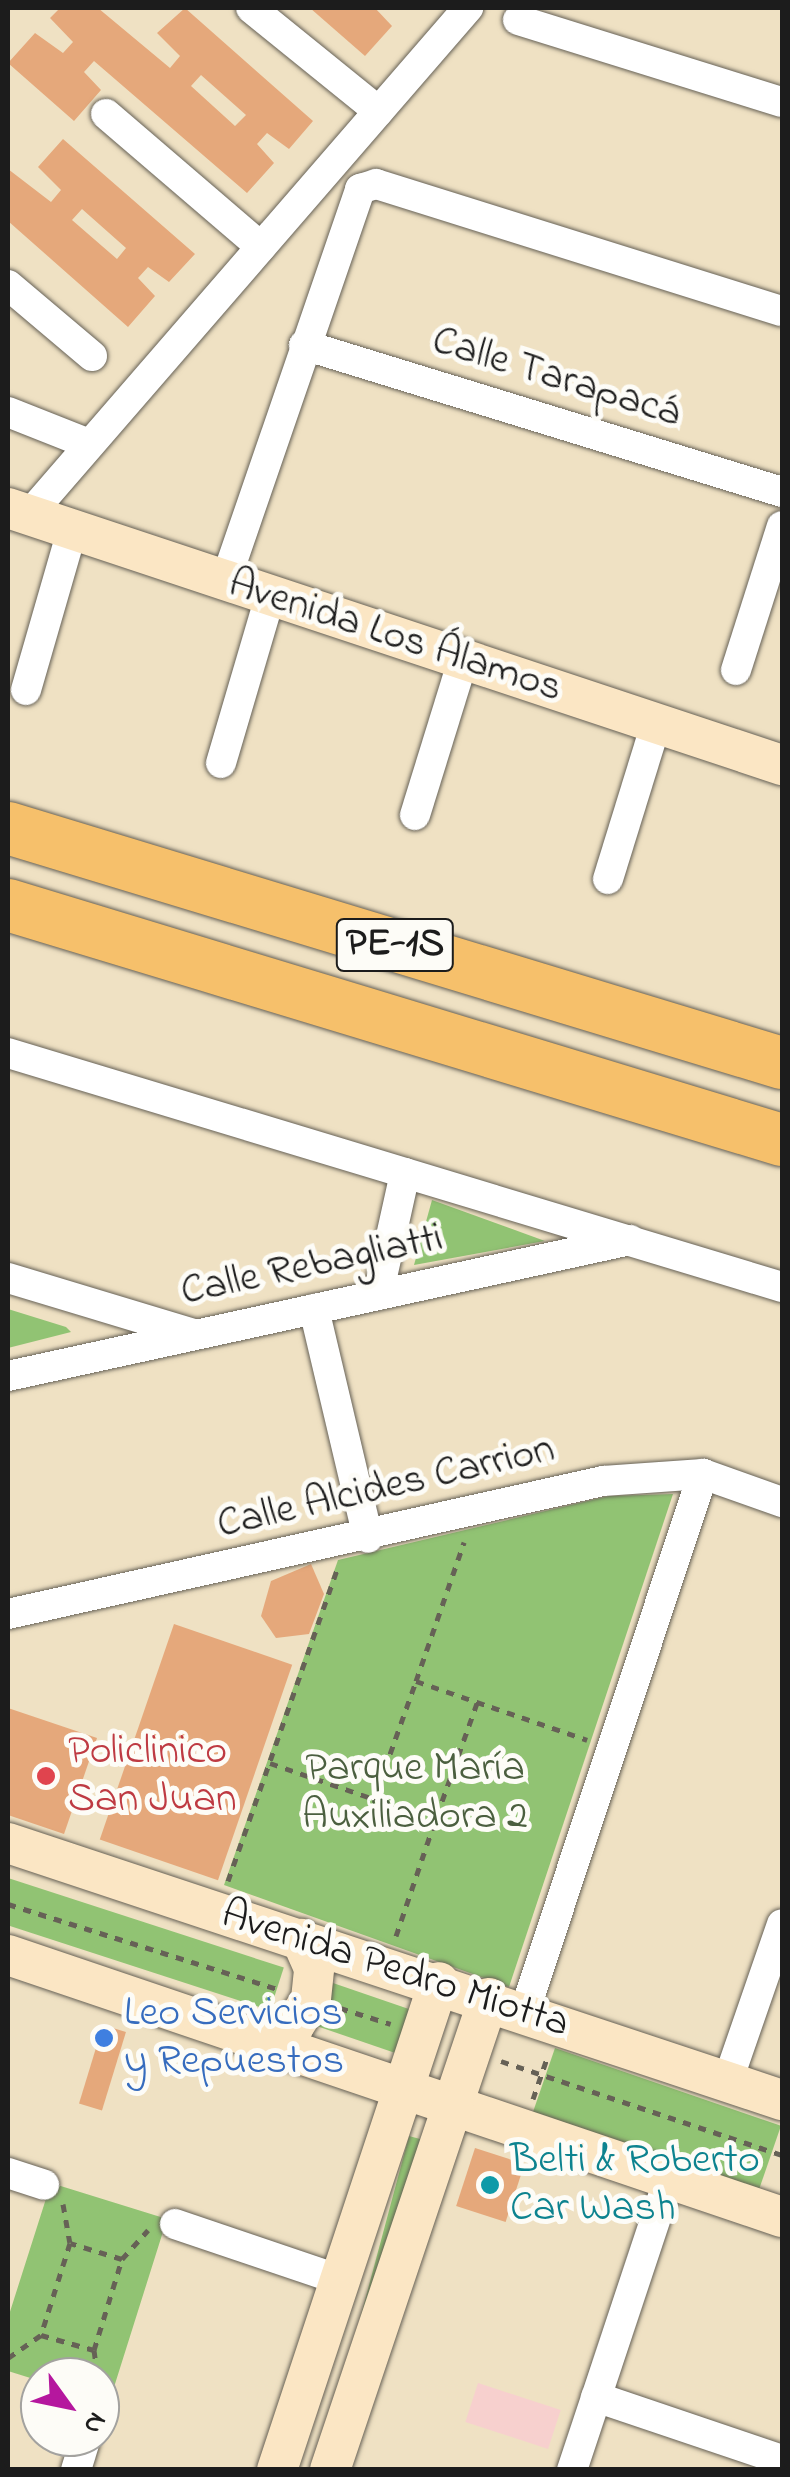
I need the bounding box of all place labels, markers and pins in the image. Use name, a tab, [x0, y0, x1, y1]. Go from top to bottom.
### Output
place label: Policlinico San Juan	[68, 1727, 237, 1825]
marker: Policlinico San Juan	[33, 1763, 59, 1789]
place label: Leo Servicios y Repuestos	[124, 1989, 344, 2088]
marker: Leo Servicios y Repuestos	[93, 2027, 115, 2049]
place label: Belti & Roberto Car Wash	[510, 2136, 760, 2234]
marker: Belti & Roberto Car Wash	[479, 2174, 501, 2196]

